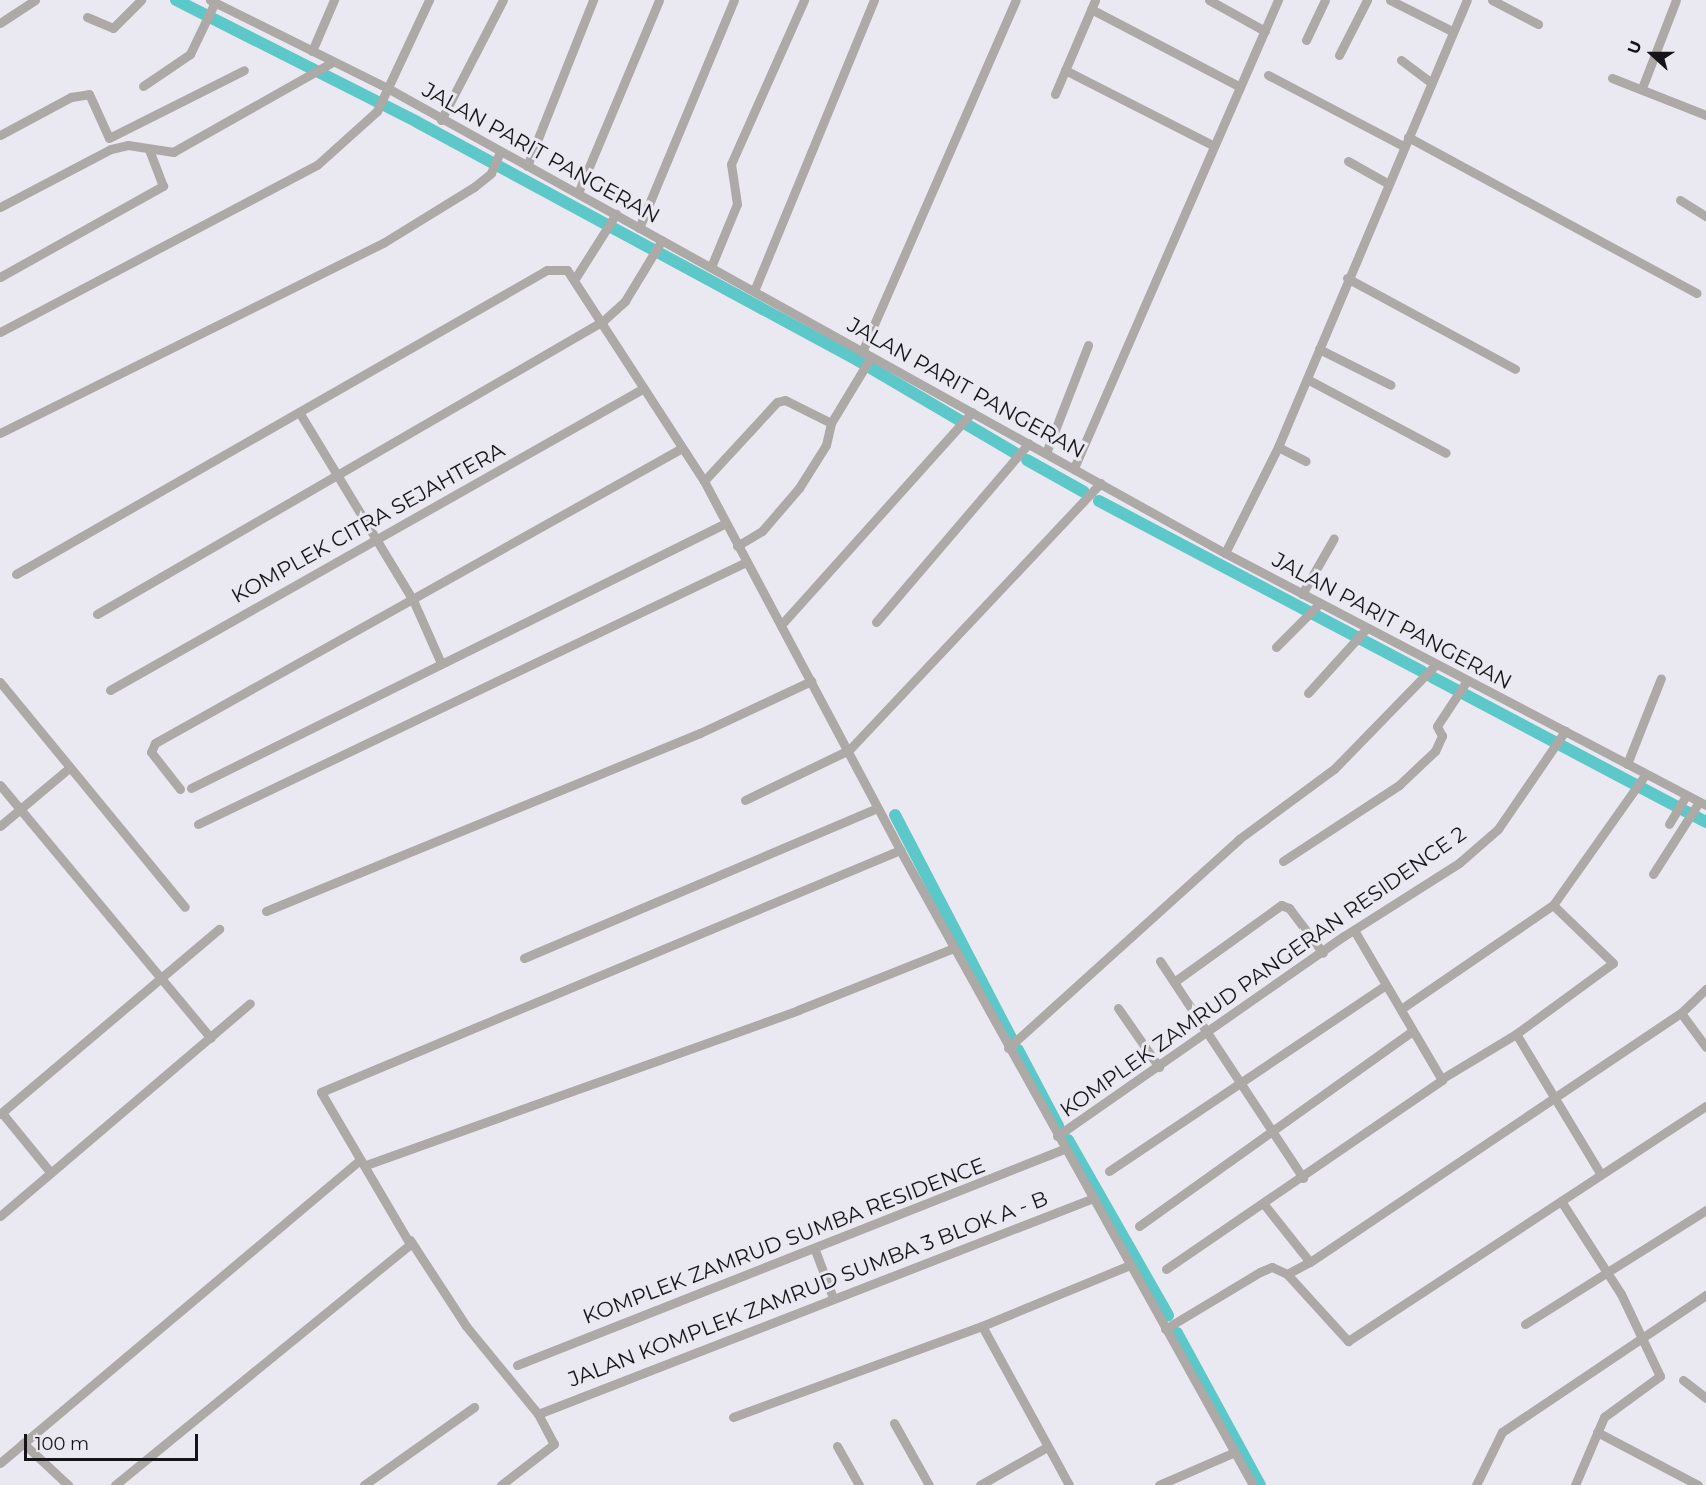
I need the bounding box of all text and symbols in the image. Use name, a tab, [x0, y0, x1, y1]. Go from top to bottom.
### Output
north arrow	[1622, 24, 1682, 84]
text: U	[1624, 38, 1646, 57]
street label: JALAN PARIT PANGERAN	[418, 77, 664, 229]
street label: JALAN PARIT PANGERAN	[843, 312, 1089, 464]
street label: KOMPLEK CITRA SEJAHTERA	[227, 437, 509, 609]
street label: JALAN PARIT PANGERAN	[1268, 547, 1516, 695]
street label: KOMPLEK ZAMRUD PANGERAN RESIDENCE 2	[1055, 821, 1471, 1123]
street label: KOMPLEK ZAMRUD SUMBA RESIDENCE	[579, 1152, 989, 1330]
street label: JALAN KOMPLEK ZAMRUD SUMBA 3 BLOK A - B	[565, 1186, 1051, 1392]
scale bar	[27, 1422, 201, 1460]
text: 100 m	[35, 1433, 89, 1455]

